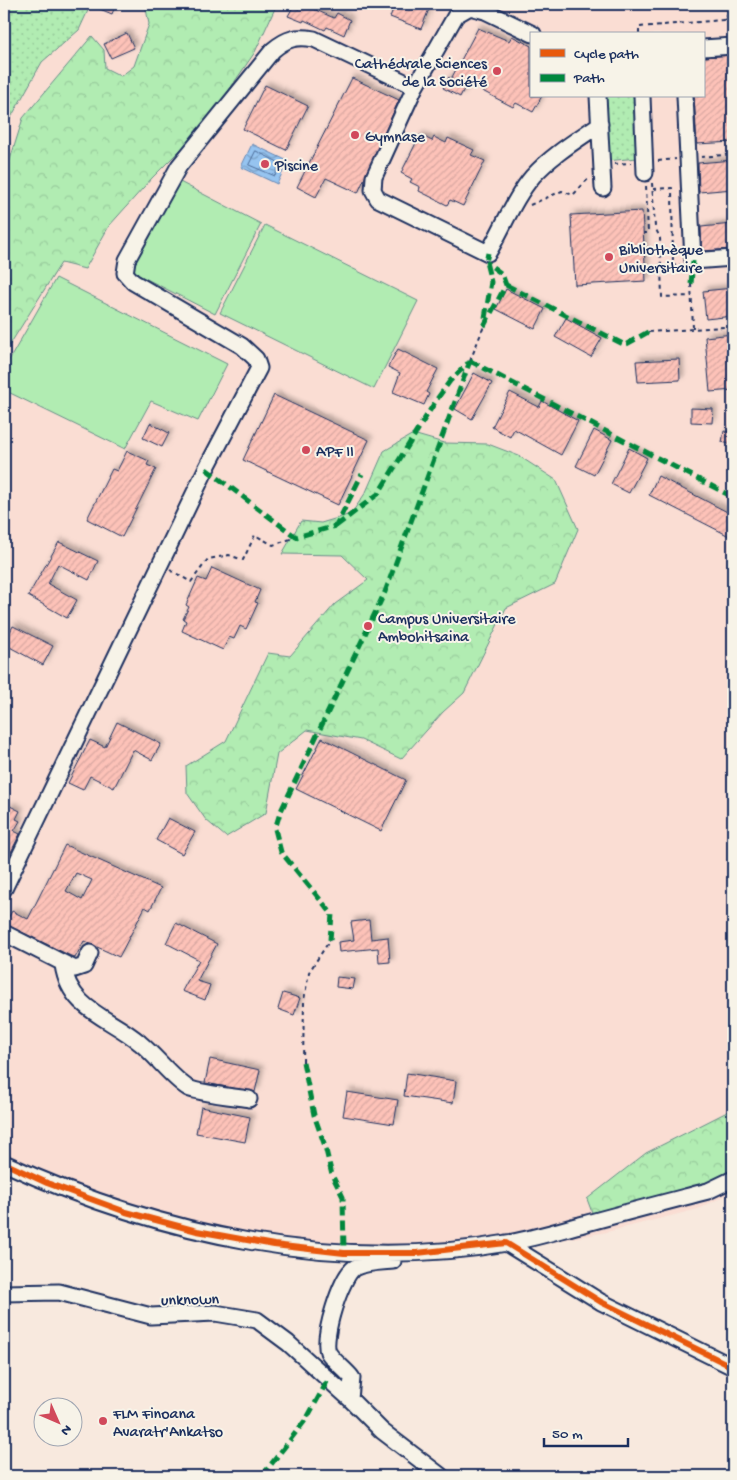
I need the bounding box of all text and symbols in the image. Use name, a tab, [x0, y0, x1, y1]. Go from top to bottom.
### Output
legend	[530, 32, 704, 98]
text: Cycle path	[574, 46, 639, 64]
place label: Cathédrale Sciences de la Société	[355, 56, 488, 93]
marker: Cathédrale Sciences de la Société	[491, 65, 503, 77]
text: Path	[573, 70, 605, 88]
marker: Gymnase	[349, 129, 361, 141]
place label: Gymnase	[365, 129, 426, 148]
marker: Piscine	[259, 158, 271, 170]
place label: Piscine	[274, 158, 319, 177]
place label: Bibliothèque Universitaire	[618, 242, 704, 279]
marker: Bibliothèque Universitaire	[603, 251, 615, 263]
marker: APF II	[300, 444, 312, 456]
place label: APF II	[316, 444, 354, 463]
place label: Campus Universitaire Ambohitsaina	[378, 611, 516, 648]
marker: Campus Universitaire Ambohitsaina	[362, 620, 374, 632]
street label: unknown	[161, 1291, 220, 1312]
north arrow	[32, 1398, 82, 1448]
place label: FLM Finoana Avaratr'Ankatso	[112, 1406, 223, 1443]
marker: FLM Finoana Avaratr'Ankatso	[97, 1415, 109, 1427]
scale bar	[544, 1415, 628, 1447]
text: N	[56, 1420, 75, 1439]
text: 50 m	[552, 1426, 583, 1444]

